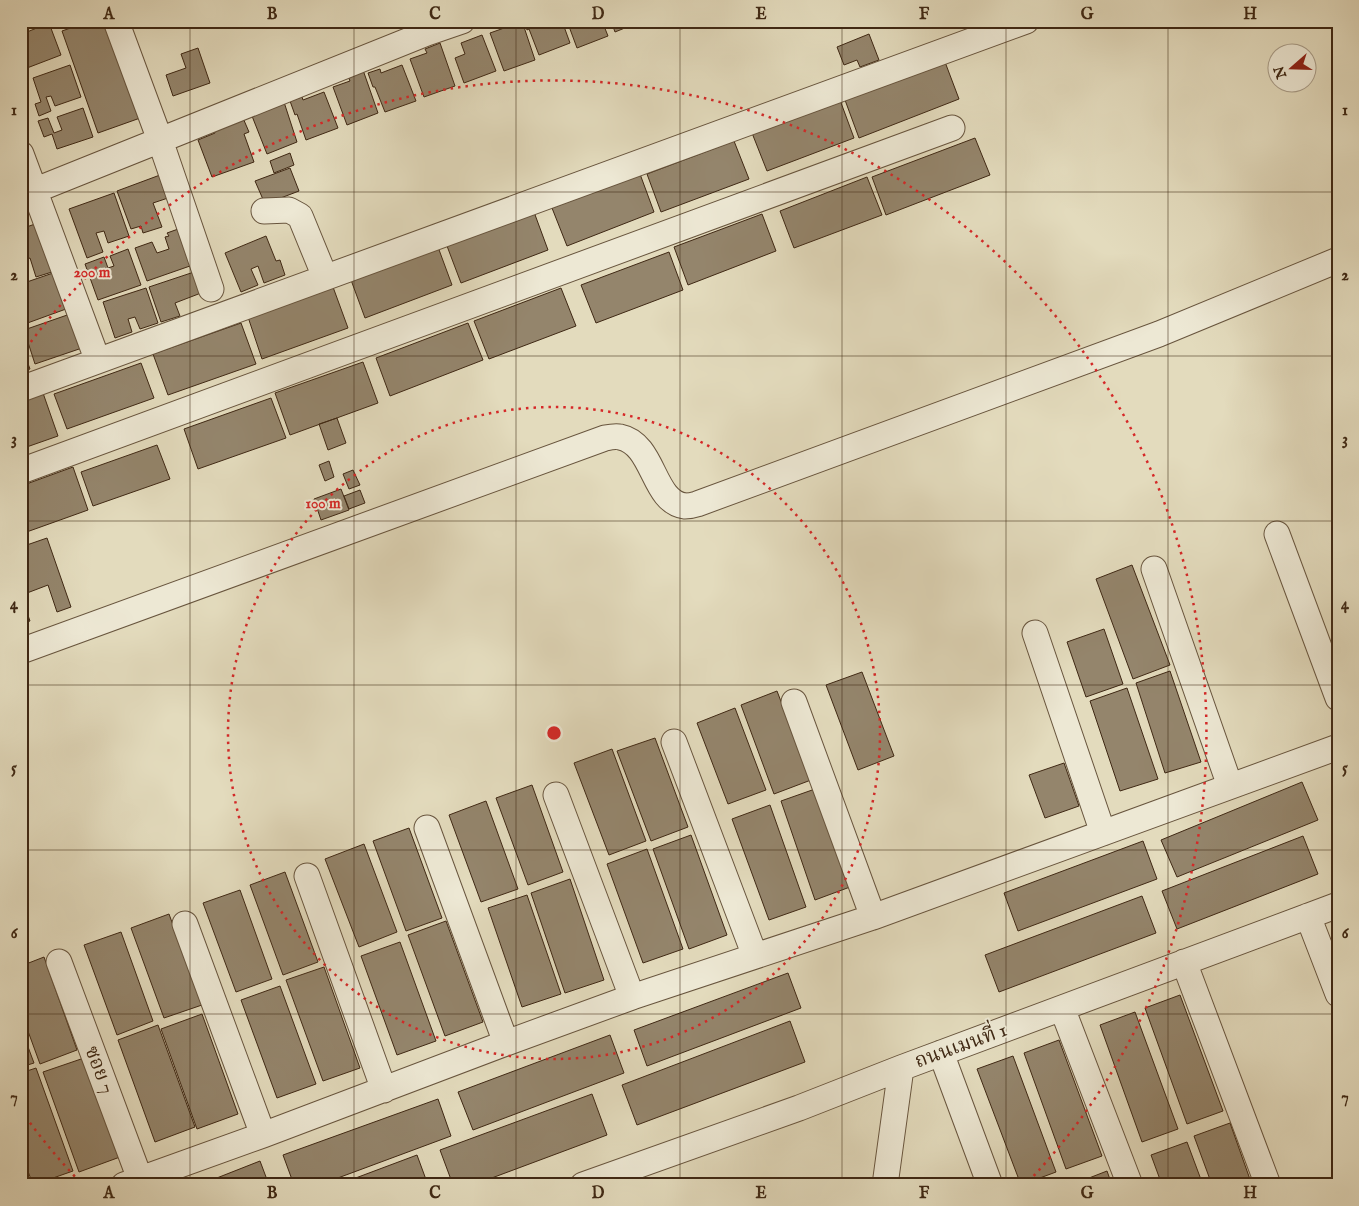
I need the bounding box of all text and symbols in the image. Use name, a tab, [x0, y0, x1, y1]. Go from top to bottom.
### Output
text: A	[103, 5, 116, 25]
text: B	[267, 5, 278, 25]
text: C	[429, 5, 441, 25]
text: D	[592, 5, 605, 25]
text: E	[755, 5, 767, 25]
text: F	[919, 5, 930, 25]
text: G	[1081, 5, 1094, 25]
text: H	[1243, 5, 1257, 25]
north arrow	[1266, 42, 1316, 92]
text: N	[1270, 63, 1292, 82]
text: 1	[11, 101, 17, 121]
text: 1	[1342, 101, 1348, 121]
text: 200 m	[74, 263, 111, 282]
text: 2	[10, 266, 18, 286]
text: 2	[1341, 266, 1349, 286]
text: 3	[11, 430, 17, 450]
text: 3	[1342, 430, 1348, 450]
text: 100 m	[305, 494, 341, 513]
text: 4	[10, 595, 19, 615]
text: 4	[1341, 595, 1350, 615]
centre of rings	[545, 724, 563, 742]
text: 5	[11, 759, 17, 779]
text: 5	[1342, 759, 1348, 779]
text: 6	[11, 924, 19, 944]
text: 6	[1342, 924, 1350, 944]
street label: ถนนเมนที่ 1	[910, 1014, 1011, 1074]
street label: ซอย 7	[78, 1042, 120, 1098]
text: 7	[10, 1088, 18, 1108]
text: 7	[1341, 1088, 1349, 1108]
text: A	[103, 1184, 116, 1204]
text: B	[267, 1184, 278, 1204]
text: C	[429, 1184, 441, 1204]
text: D	[592, 1184, 605, 1204]
text: E	[755, 1184, 767, 1204]
text: F	[919, 1184, 930, 1204]
text: G	[1081, 1184, 1094, 1204]
text: H	[1243, 1184, 1257, 1204]

